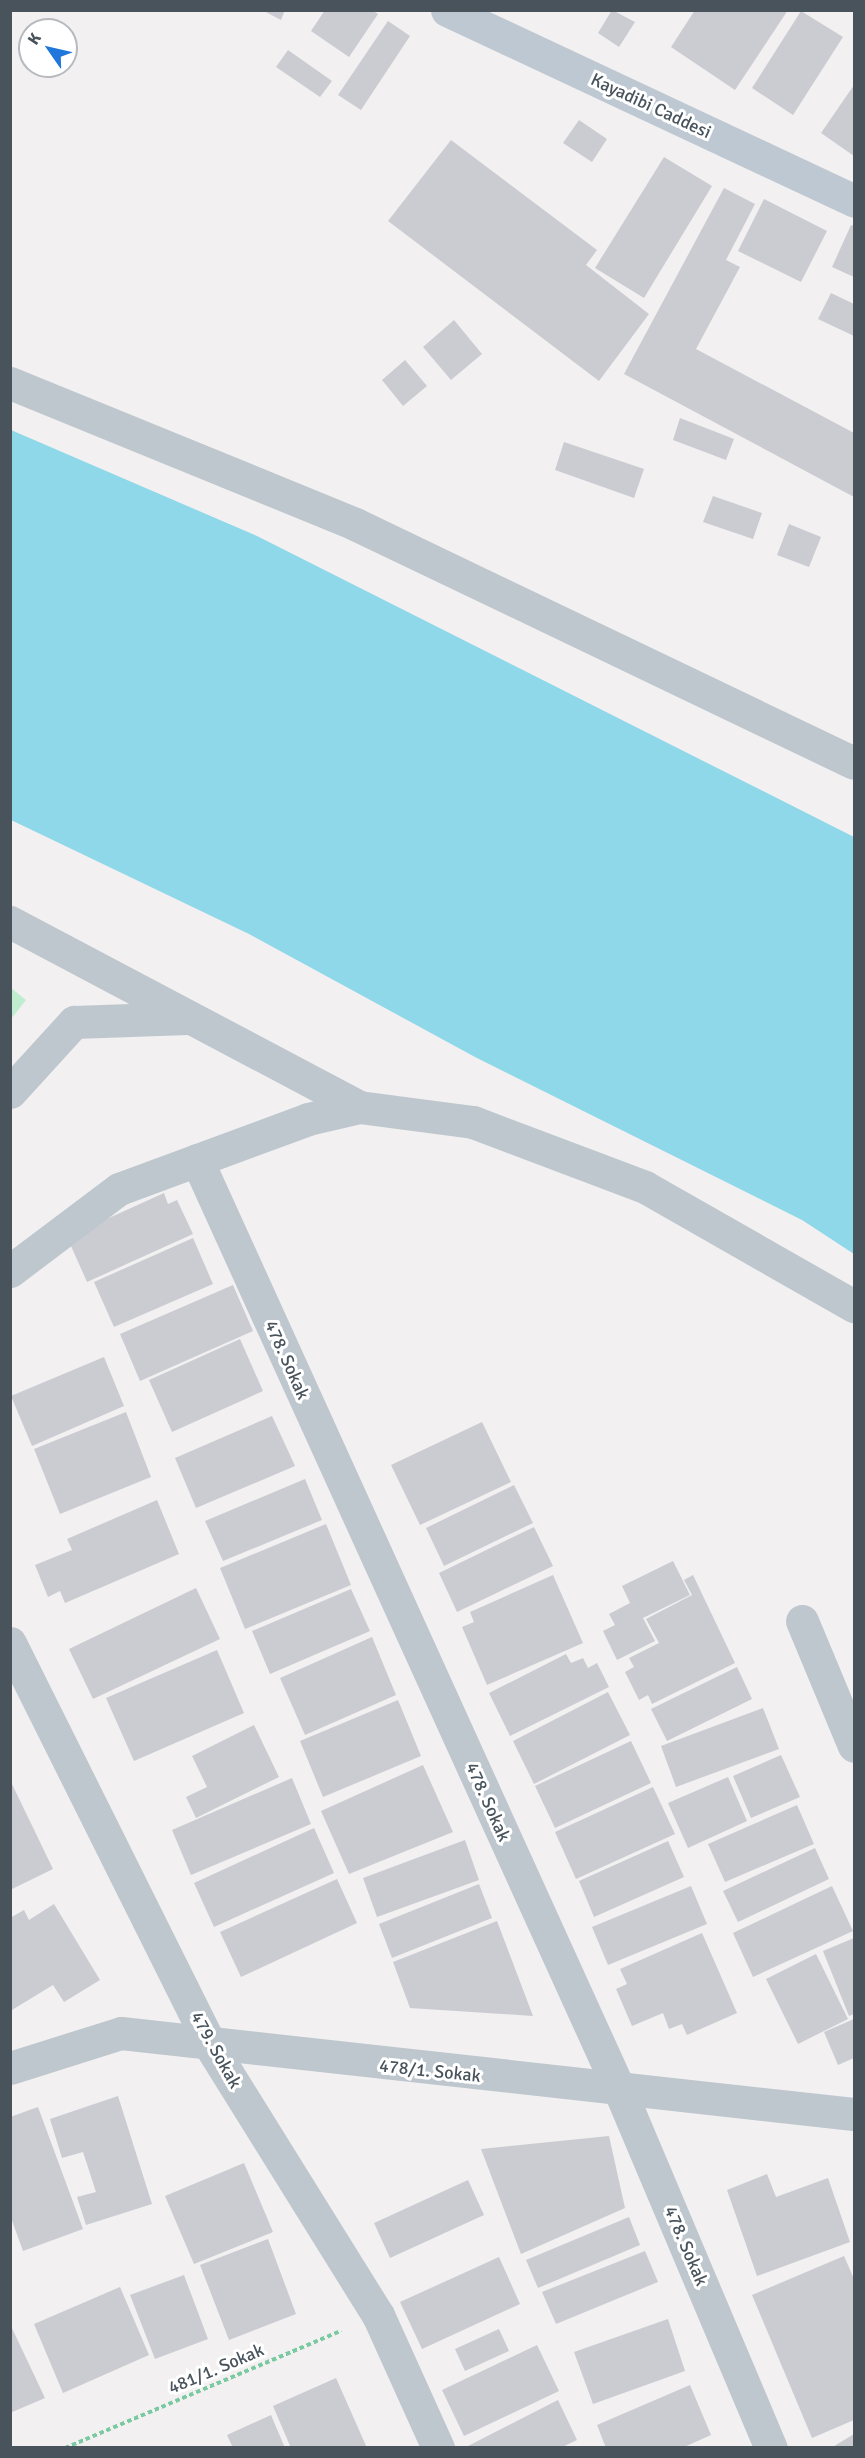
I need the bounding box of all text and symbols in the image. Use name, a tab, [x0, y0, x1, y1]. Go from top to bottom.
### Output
north arrow	[18, 18, 78, 78]
text: K	[24, 29, 46, 49]
street label: Kayadibi Caddesi	[587, 69, 715, 143]
street label: 478. Sokak	[260, 1317, 314, 1403]
street label: 478. Sokak	[461, 1759, 515, 1845]
street label: 479. Sokak	[186, 2008, 246, 2092]
street label: 478/1. Sokak	[378, 2055, 482, 2087]
street label: 478. Sokak	[660, 2203, 712, 2289]
street label: 481/1. Sokak	[165, 2339, 267, 2399]

